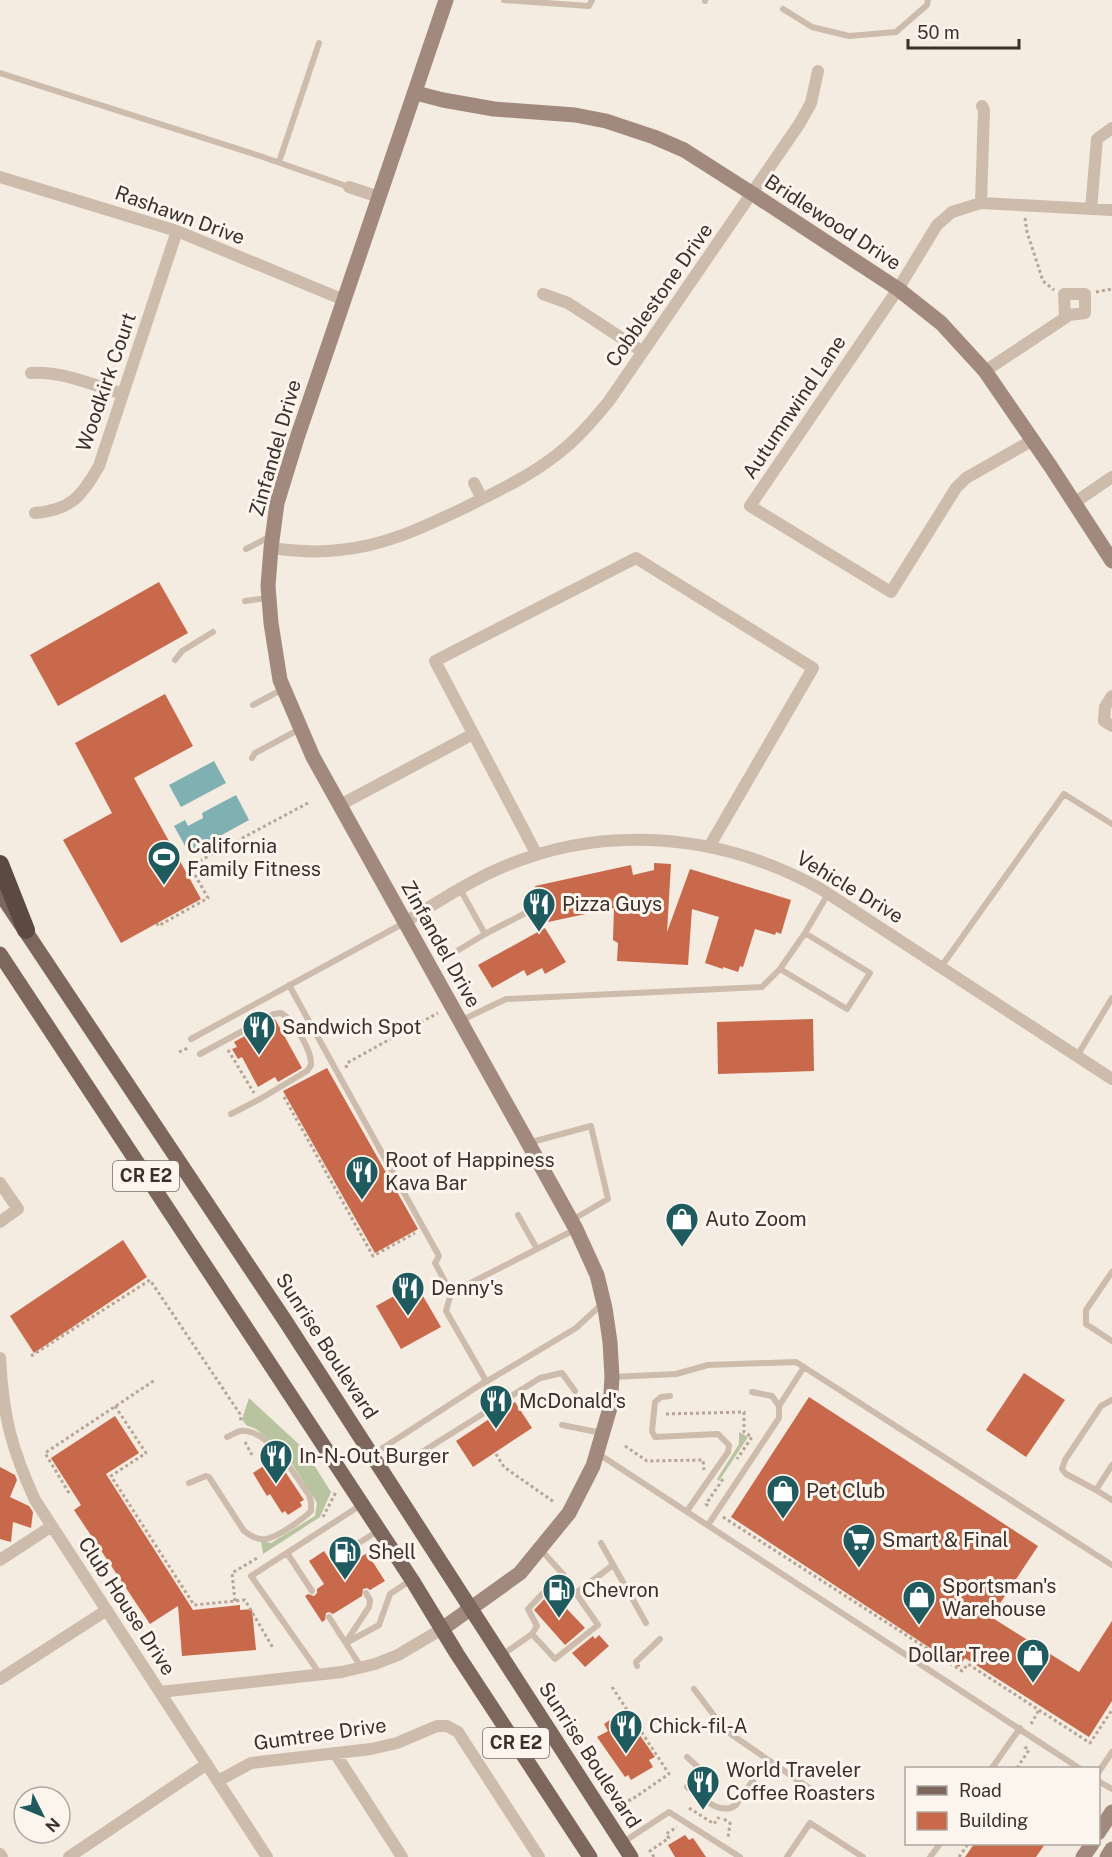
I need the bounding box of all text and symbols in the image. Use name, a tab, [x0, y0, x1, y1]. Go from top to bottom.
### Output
scale bar	[908, 12, 1019, 50]
text: 50 m	[917, 22, 960, 43]
street label: Bridlewood Drive	[760, 169, 906, 275]
street label: Rashawn Drive	[112, 180, 248, 250]
street label: Cobblestone Drive	[600, 219, 718, 371]
street label: Woodkirk Court	[71, 309, 141, 455]
street label: Autumnwind Lane	[737, 331, 851, 483]
street label: Zinfandel Drive	[244, 377, 306, 519]
place label: California Family Fitness	[187, 834, 321, 881]
sports icon: California Family Fitness	[146, 839, 182, 886]
street label: Vehicle Drive	[792, 846, 908, 928]
street label: Zinfandel Drive	[396, 876, 486, 1012]
restaurant icon: Pizza Guys	[521, 886, 557, 933]
place label: Pizza Guys	[562, 892, 662, 916]
restaurant icon: Sandwich Spot	[241, 1009, 277, 1056]
place label: Sandwich Spot	[282, 1015, 421, 1039]
place label: Root of Happiness Kava Bar	[385, 1148, 555, 1195]
restaurant icon: Root of Happiness Kava Bar	[344, 1154, 380, 1201]
road number: CR E2	[113, 1161, 179, 1191]
shop icon: Auto Zoom	[664, 1201, 700, 1248]
place label: Auto Zoom	[705, 1207, 807, 1231]
street label: Sunrise Boulevard	[271, 1268, 383, 1424]
restaurant icon: Denny's	[390, 1270, 426, 1317]
place label: Denny's	[431, 1276, 503, 1300]
restaurant icon: McDonald's	[478, 1383, 514, 1430]
place label: McDonald's	[519, 1389, 626, 1413]
restaurant icon: In-N-Out Burger	[258, 1438, 294, 1485]
place label: In-N-Out Burger	[299, 1444, 449, 1468]
shop icon: Pet Club	[765, 1473, 801, 1520]
place label: Pet Club	[806, 1479, 885, 1503]
supermarket icon: Smart & Final	[841, 1522, 877, 1569]
place label: Smart & Final	[882, 1528, 1009, 1552]
street label: Club House Drive	[73, 1532, 181, 1680]
fuel station icon: Shell	[327, 1534, 363, 1581]
place label: Shell	[368, 1540, 416, 1564]
fuel station icon: Chevron	[541, 1572, 577, 1619]
place label: Sportsman's Warehouse	[942, 1574, 1056, 1621]
place label: Chevron	[582, 1578, 659, 1602]
shop icon: Sportsman's Warehouse	[901, 1579, 937, 1626]
shop icon: Dollar Tree	[1015, 1637, 1051, 1684]
place label: Dollar Tree	[908, 1643, 1010, 1667]
street label: Sunrise Boulevard	[534, 1677, 646, 1833]
restaurant icon: Chick-fil-A	[608, 1708, 644, 1755]
street label: Gumtree Drive	[252, 1713, 388, 1755]
place label: Chick-fil-A	[649, 1714, 748, 1738]
road number: CR E2	[483, 1728, 549, 1758]
place label: World Traveler Coffee Roasters	[726, 1758, 875, 1805]
restaurant icon: World Traveler Coffee Roasters	[685, 1764, 721, 1811]
legend	[905, 1767, 1100, 1845]
text: Road	[959, 1780, 1002, 1801]
north arrow	[12, 1785, 72, 1845]
text: Building	[959, 1810, 1028, 1831]
text: N	[41, 1814, 64, 1836]

